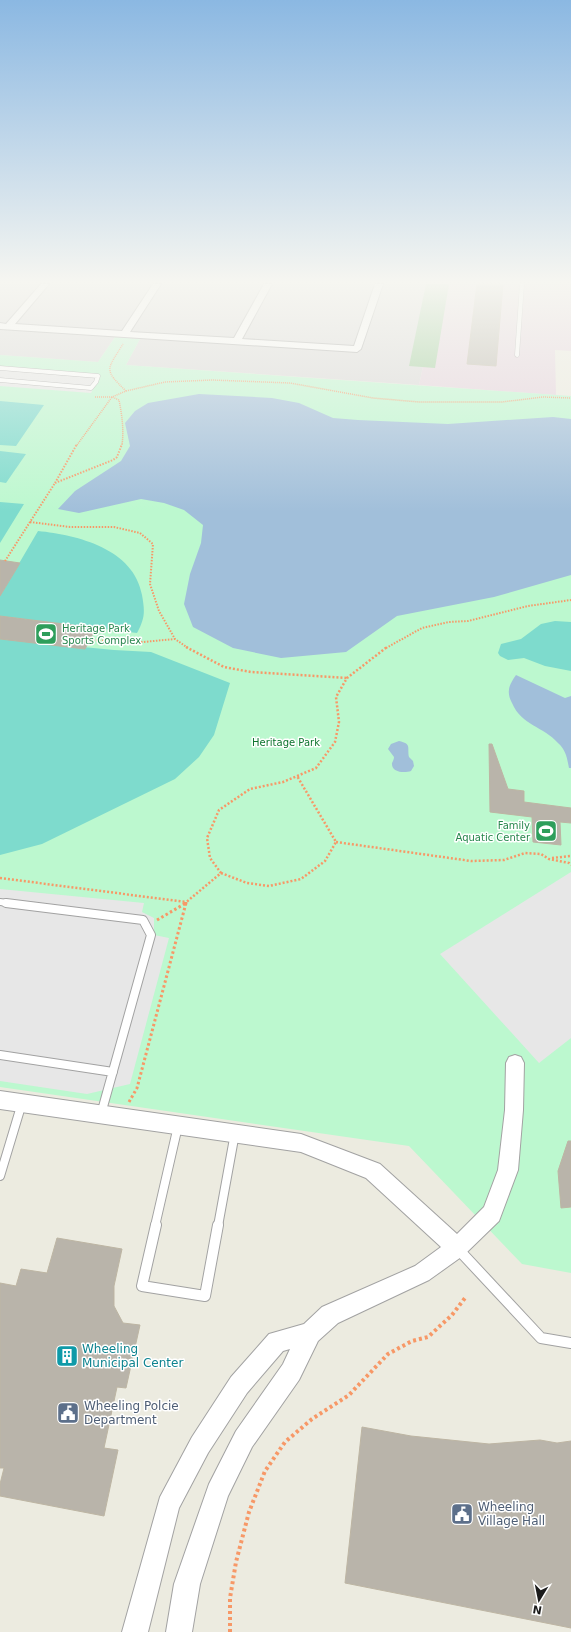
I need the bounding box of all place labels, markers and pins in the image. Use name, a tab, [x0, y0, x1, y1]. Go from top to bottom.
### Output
sports icon: Heritage Park Sports Complex	[33, 621, 59, 647]
place label: Heritage Park Sports Complex	[62, 623, 141, 646]
sports icon: Family Aquatic Center	[533, 818, 559, 844]
place label: Family Aquatic Center	[455, 820, 531, 843]
place label: Wheeling Municipal Center	[82, 1342, 183, 1370]
building icon: Wheeling Municipal Center	[54, 1343, 80, 1369]
place label: Wheeling Polcie Department	[84, 1399, 179, 1427]
public building icon: Wheeling Polcie Department	[55, 1400, 81, 1426]
place label: Wheeling Village Hall	[478, 1500, 545, 1528]
public building icon: Wheeling Village Hall	[449, 1501, 475, 1527]

